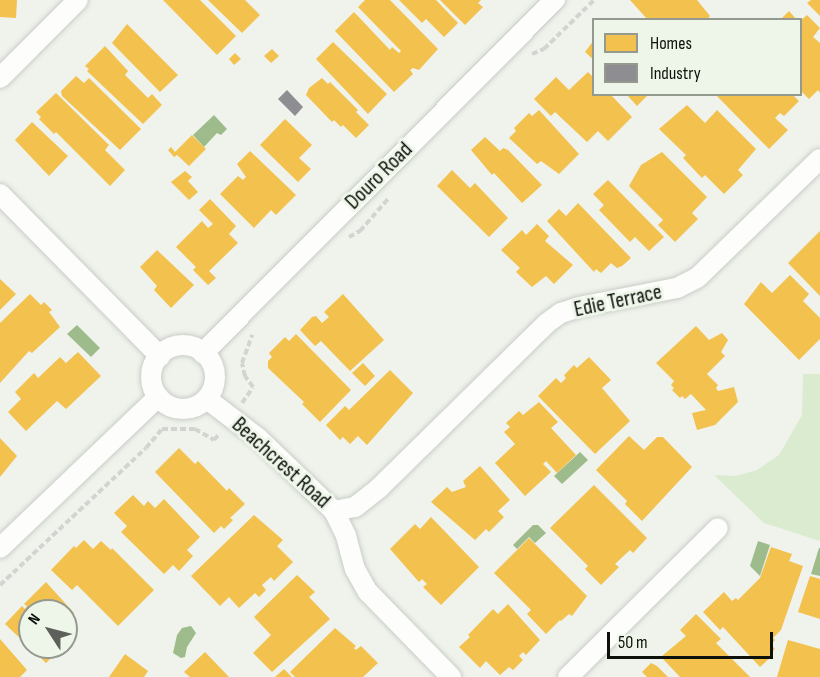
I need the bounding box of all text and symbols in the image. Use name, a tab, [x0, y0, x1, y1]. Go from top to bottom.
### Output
legend	[592, 18, 802, 96]
text: Homes	[650, 33, 692, 54]
text: Industry	[650, 63, 701, 84]
street label: Douro Road	[340, 137, 418, 215]
street label: Edie Terrace	[572, 279, 664, 323]
street label: Beachcrest Road	[226, 412, 336, 514]
north arrow	[18, 599, 78, 659]
text: N	[24, 610, 45, 628]
scale bar	[610, 620, 776, 658]
text: 50 m	[618, 632, 648, 653]

